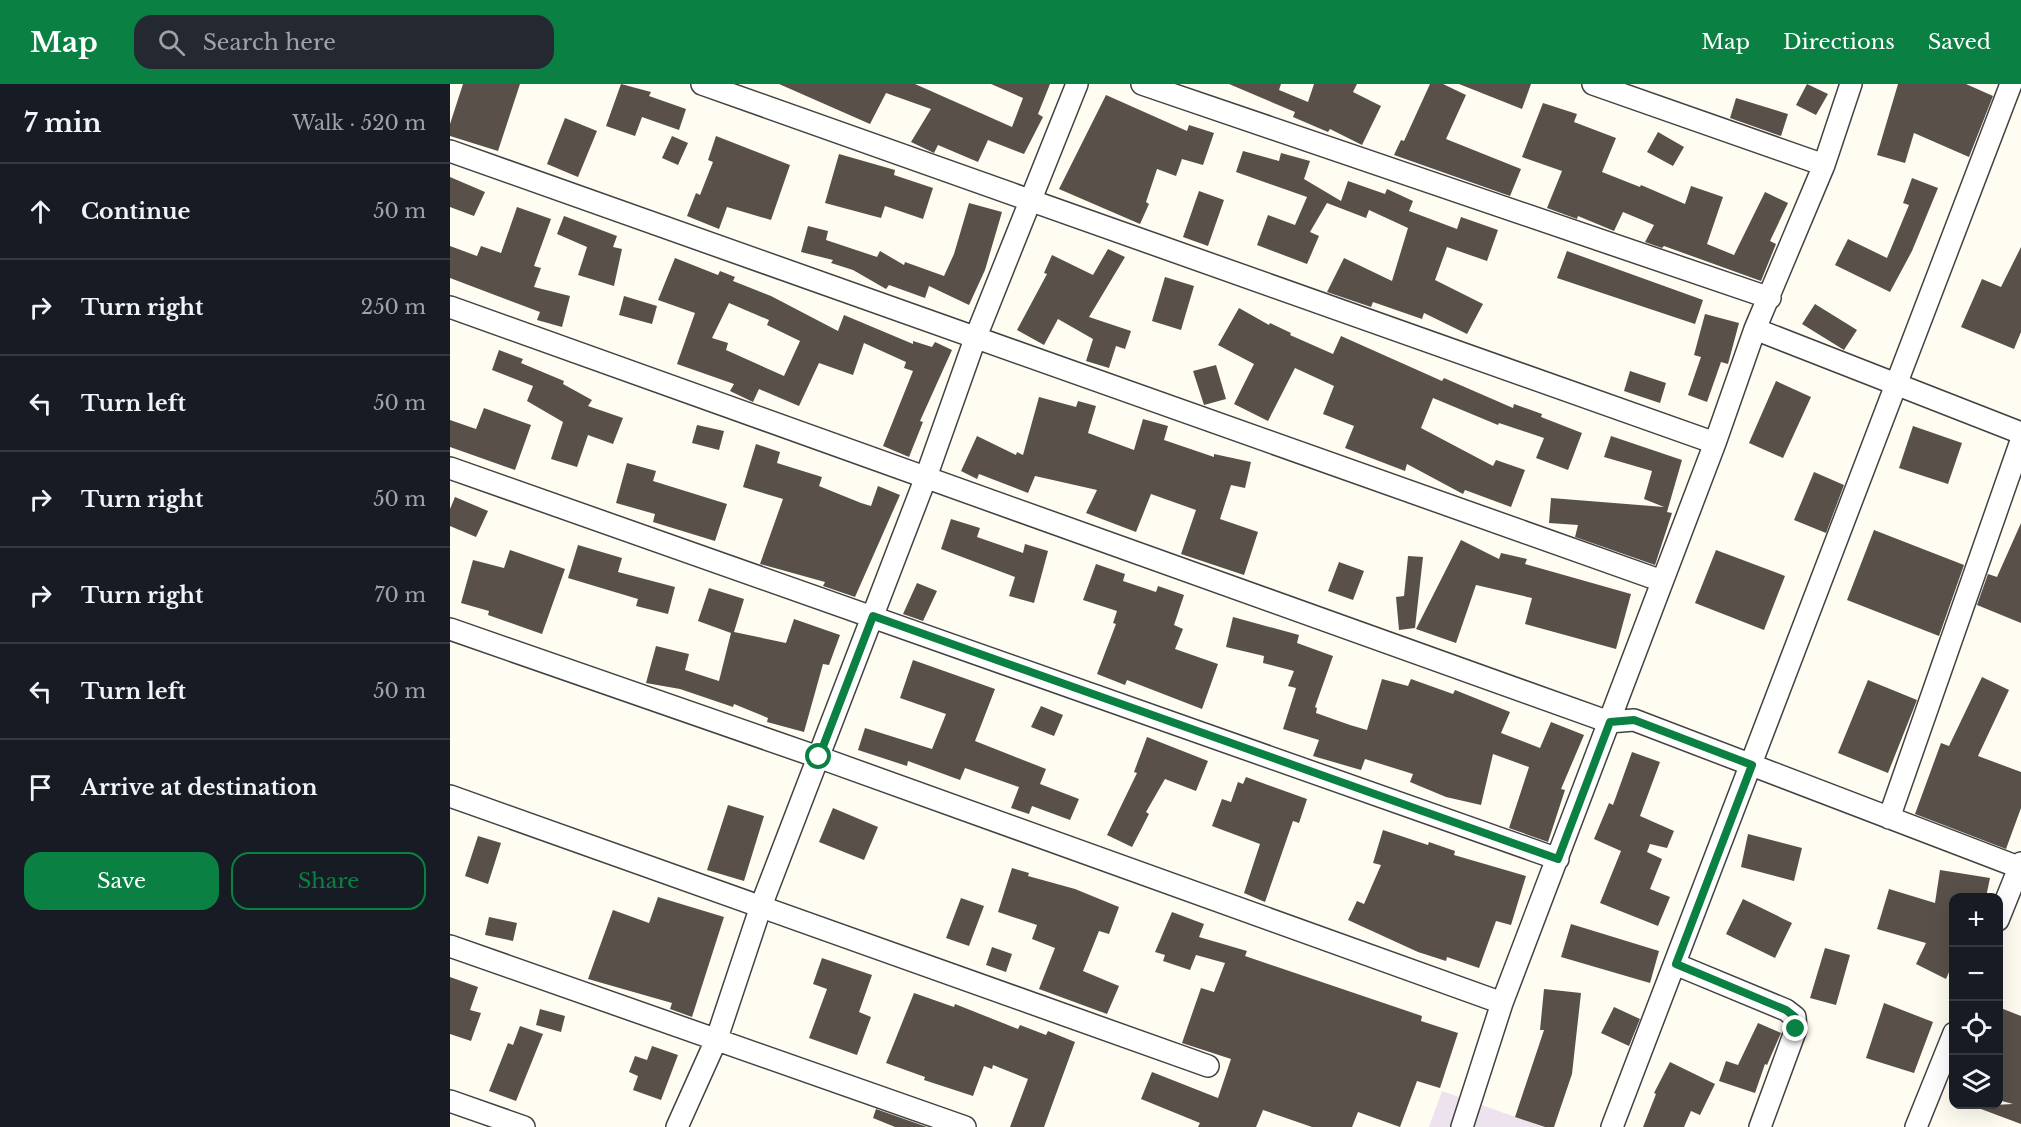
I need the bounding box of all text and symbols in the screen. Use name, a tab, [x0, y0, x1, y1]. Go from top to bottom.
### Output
search box	[134, 15, 554, 69]
text: Map	[30, 25, 98, 60]
icon: search	[155, 26, 188, 59]
text: Search here	[203, 29, 336, 56]
text: Map	[1701, 29, 1750, 55]
text: Directions	[1783, 29, 1895, 55]
text: Saved	[1928, 29, 1991, 55]
text: 7 min	[24, 107, 101, 139]
text: Walk · 520 m	[292, 111, 426, 135]
icon: ahead	[24, 195, 57, 228]
text: Continue	[81, 198, 190, 225]
text: 50 m	[373, 199, 426, 223]
icon: right	[24, 291, 57, 324]
text: Turn right	[81, 294, 203, 321]
text: 250 m	[361, 295, 426, 319]
icon: left	[24, 387, 57, 420]
text: Turn left	[81, 390, 186, 417]
text: 50 m	[373, 391, 426, 415]
icon: right	[24, 483, 57, 516]
text: Turn right	[81, 486, 203, 513]
text: 50 m	[373, 487, 426, 511]
icon: right	[24, 579, 57, 612]
text: Turn right	[81, 582, 203, 609]
text: 70 m	[374, 583, 426, 607]
icon: left	[24, 675, 57, 708]
text: Turn left	[81, 678, 186, 705]
text: 50 m	[373, 679, 426, 703]
route start	[805, 743, 831, 769]
icon: arrive	[24, 771, 57, 804]
text: Arrive at destination	[81, 774, 318, 801]
button: Save	[24, 852, 219, 910]
button: Share	[231, 852, 426, 910]
map controls	[1949, 893, 2003, 1109]
button: +	[1949, 893, 2003, 947]
button: −	[1949, 947, 2003, 1001]
button: locate	[1949, 1001, 2003, 1055]
route end	[1782, 1015, 1808, 1041]
button: layers	[1949, 1055, 2003, 1109]

